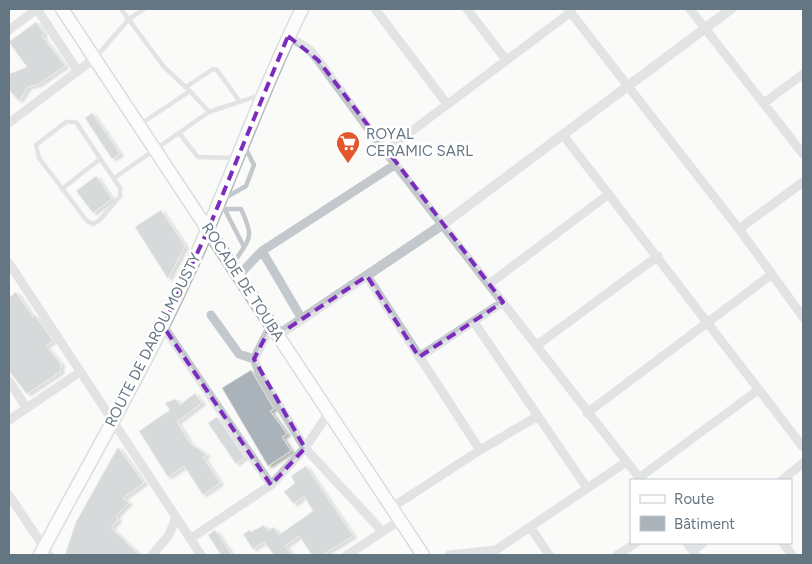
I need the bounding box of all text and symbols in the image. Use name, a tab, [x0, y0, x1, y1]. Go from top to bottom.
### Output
place label: ROYAL CERAMIC SARL	[366, 125, 473, 160]
supermarket icon: ROYAL CERAMIC SARL	[335, 130, 361, 164]
street label: ROCADE DE TOUBA	[198, 219, 288, 345]
street label: ROUTE DE DAROU MOUSTY	[101, 250, 205, 430]
legend	[630, 479, 792, 544]
text: Route	[674, 490, 714, 508]
text: Bâtiment	[674, 515, 735, 533]

